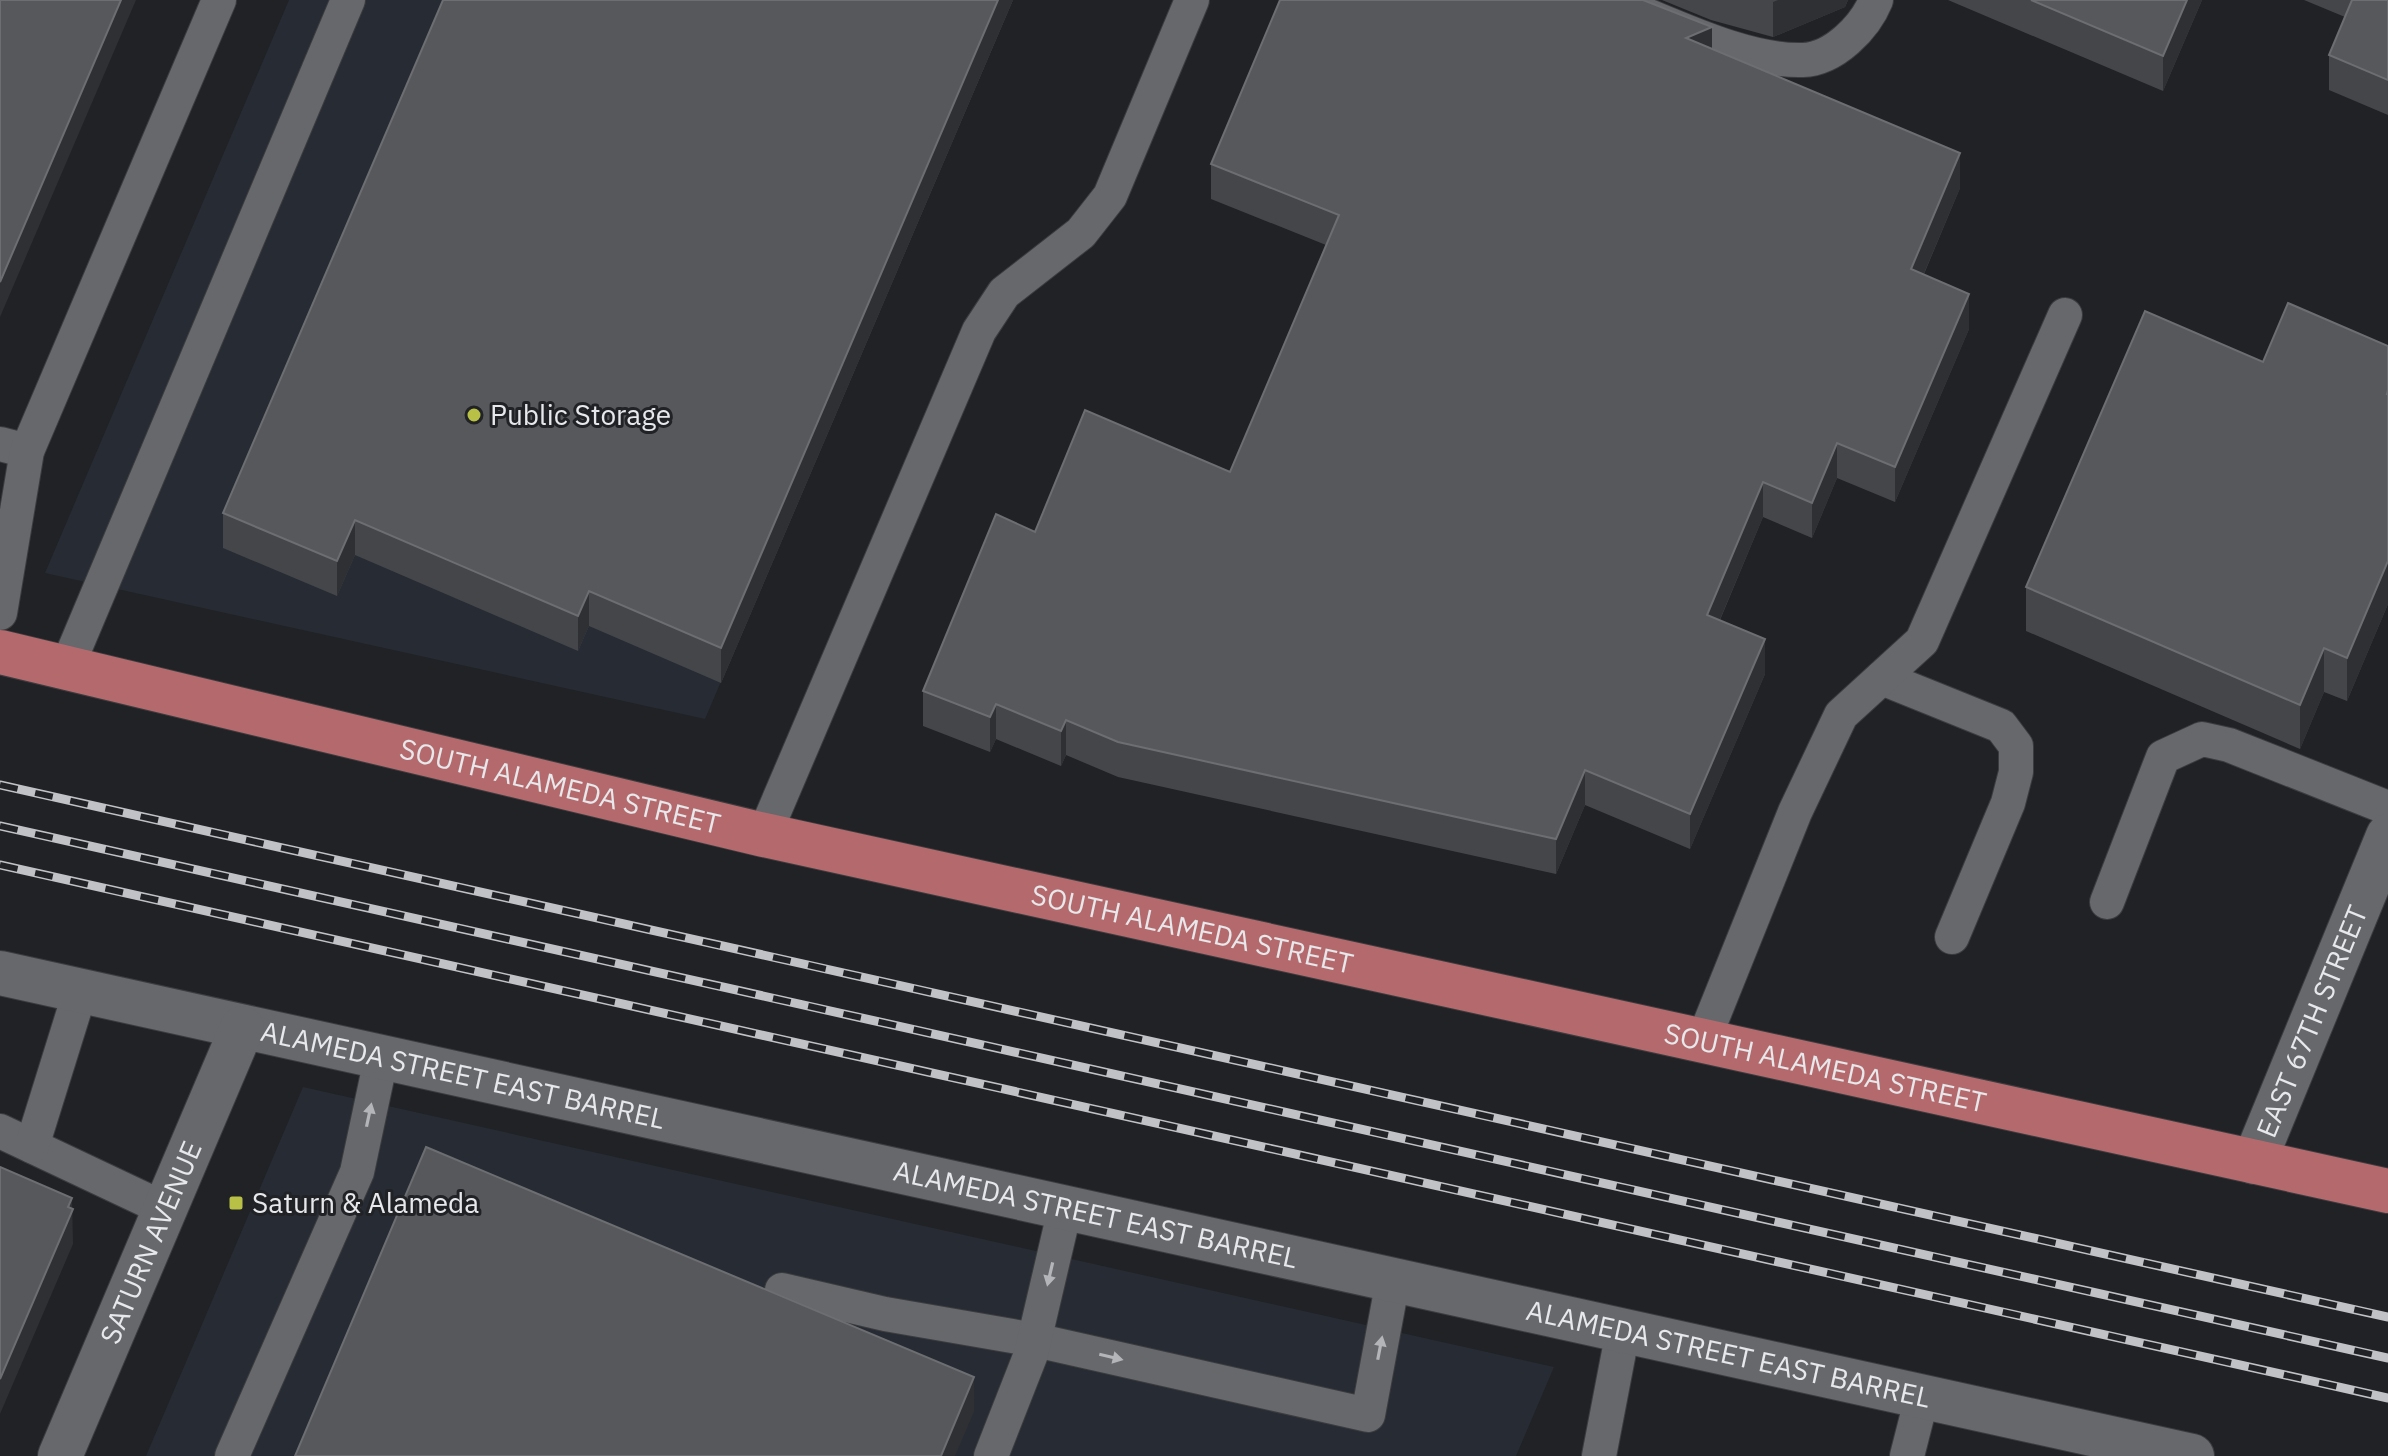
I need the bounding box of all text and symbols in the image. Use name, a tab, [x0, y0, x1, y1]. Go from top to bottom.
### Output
place label: Public Storage	[490, 396, 671, 433]
marker: Public Storage	[465, 406, 483, 424]
street label: SOUTH ALAMEDA STREET	[396, 729, 724, 842]
street label: SOUTH ALAMEDA STREET	[1028, 875, 1357, 982]
street label: EAST 67TH STREET	[2247, 900, 2375, 1143]
street label: ALAMEDA STREET EAST BARREL	[257, 1012, 669, 1137]
street label: SOUTH ALAMEDA STREET	[1661, 1014, 1990, 1120]
one-way arrow	[363, 1103, 376, 1128]
street label: SATURN AVENUE	[91, 1135, 210, 1349]
street label: ALAMEDA STREET EAST BARREL	[890, 1151, 1301, 1276]
place label: Saturn & Alameda	[252, 1184, 479, 1221]
marker: Saturn & Alameda	[227, 1194, 245, 1212]
one-way arrow	[1043, 1262, 1056, 1287]
street label: ALAMEDA STREET EAST BARREL	[1523, 1291, 1934, 1416]
one-way arrow	[1375, 1335, 1387, 1360]
one-way arrow	[1099, 1351, 1124, 1364]

